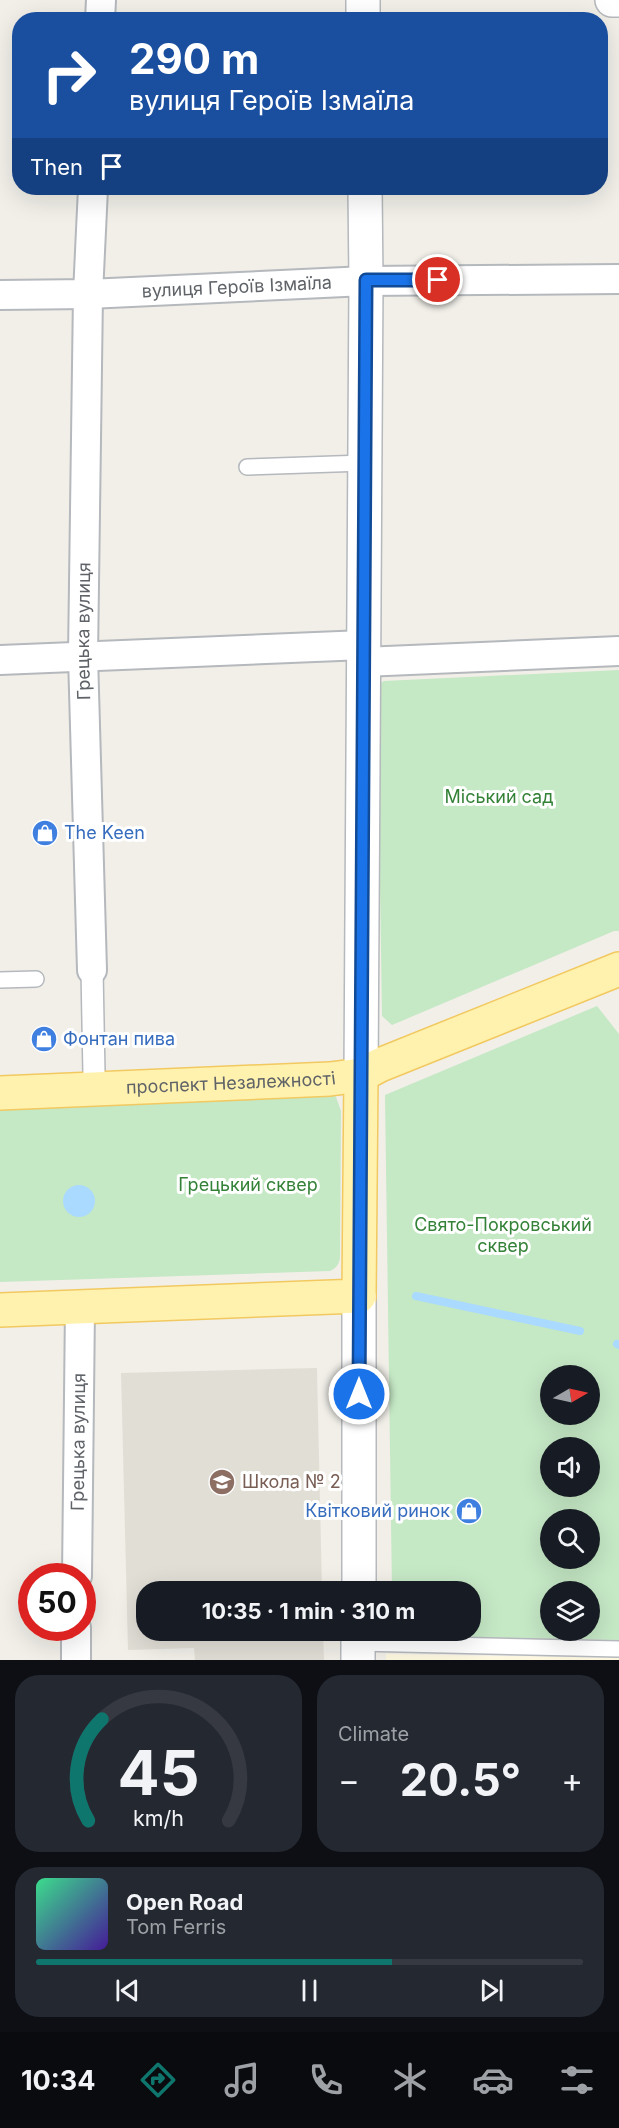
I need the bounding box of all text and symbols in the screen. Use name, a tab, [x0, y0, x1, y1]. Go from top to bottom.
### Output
text: 290 m	[129, 33, 259, 84]
icon: right	[30, 36, 108, 114]
text: вулиця Героїв Ізмаїла	[129, 84, 414, 117]
icon: arrive	[95, 150, 128, 183]
text: Then	[30, 154, 83, 180]
pin	[412, 254, 463, 305]
icon: arrive	[421, 263, 454, 296]
street label: вулиця Героїв Ізмаїла	[141, 272, 332, 301]
street label: Грецька вулиця	[72, 562, 94, 700]
park label: Міський сад	[445, 786, 553, 807]
shop icon: The Keen	[30, 818, 60, 848]
place label: The Keen	[64, 822, 145, 843]
shop icon: Фонтан пива	[29, 1024, 59, 1054]
place label: Фонтан пива	[63, 1028, 175, 1049]
street label: проспект Незалежності	[126, 1067, 337, 1098]
park label: Грецький сквер	[178, 1174, 318, 1195]
park label: Свято-Покровський сквер	[414, 1214, 592, 1256]
position arrow	[327, 1362, 391, 1426]
north arrow	[540, 1365, 600, 1425]
map controls	[540, 1365, 600, 1641]
street label: Грецька вулиця	[67, 1373, 89, 1511]
button: sound	[540, 1437, 600, 1497]
school or university icon: Школа № 2	[207, 1467, 237, 1497]
place label: Школа № 2	[242, 1471, 341, 1492]
shop icon: Квітковий ринок	[454, 1496, 484, 1526]
place label: Квітковий ринок	[305, 1500, 450, 1521]
button: search	[540, 1509, 600, 1569]
speed limit sign: 50	[18, 1563, 96, 1641]
button: layers	[540, 1581, 600, 1641]
text: 10:35 · 1 min · 310 m	[202, 1598, 415, 1624]
text: Climate	[338, 1722, 409, 1746]
text: 45	[117, 1735, 200, 1810]
text: 20.5°	[400, 1752, 521, 1807]
text: −	[338, 1760, 360, 1800]
text: +	[561, 1760, 583, 1800]
text: km/h	[133, 1805, 184, 1831]
text: Open Road	[126, 1889, 243, 1915]
text: Tom Ferris	[126, 1915, 226, 1939]
icon: previous	[111, 1974, 144, 2007]
icon: pause	[293, 1974, 326, 2007]
icon: next	[475, 1974, 508, 2007]
icon: directions	[137, 2059, 179, 2101]
icon: music	[221, 2059, 263, 2101]
icon: phone	[305, 2059, 347, 2101]
icon: climate	[389, 2059, 431, 2101]
icon: car	[472, 2059, 514, 2101]
icon: filters	[556, 2059, 598, 2101]
text: 10:34	[21, 2064, 95, 2097]

